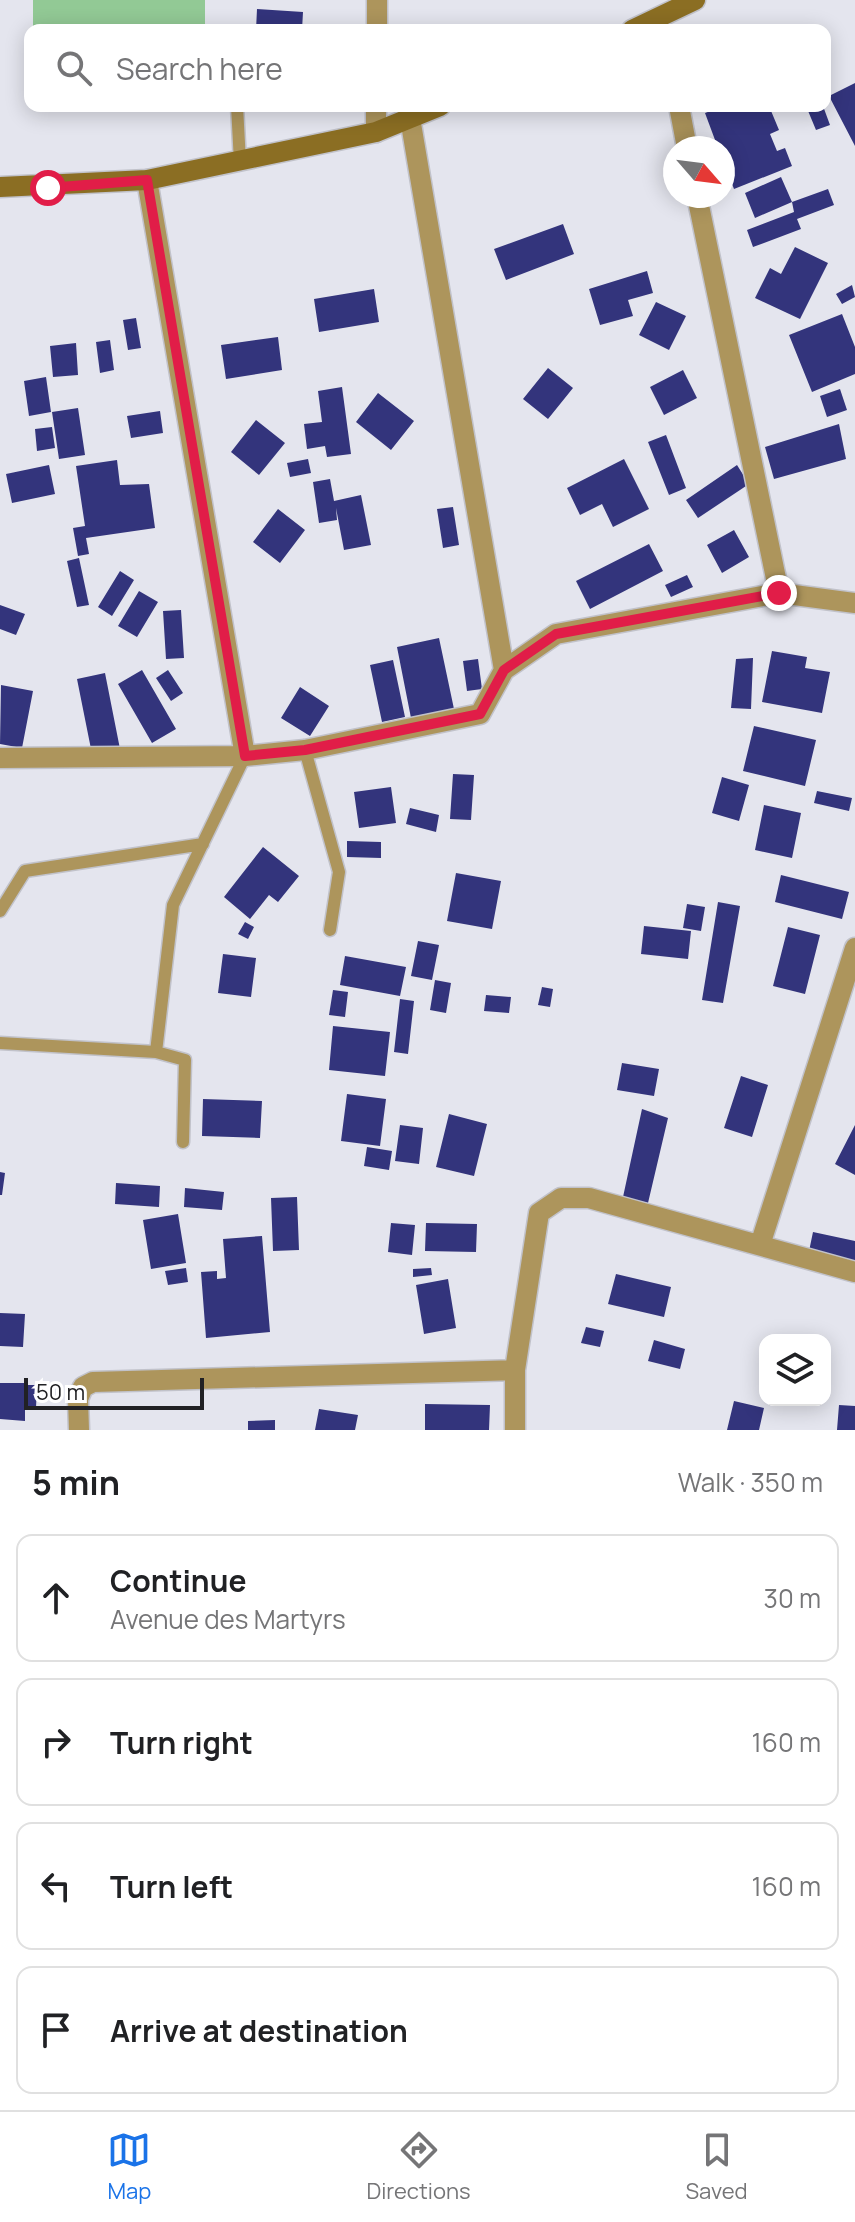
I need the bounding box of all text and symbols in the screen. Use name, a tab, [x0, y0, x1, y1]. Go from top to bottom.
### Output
search box	[24, 24, 831, 112]
icon: search	[52, 46, 96, 90]
text: Search here	[116, 48, 283, 89]
north arrow	[663, 136, 735, 208]
route start	[30, 170, 66, 206]
route end	[761, 575, 797, 611]
map controls	[759, 1334, 831, 1406]
button: layers	[759, 1334, 831, 1406]
scale bar	[24, 1374, 204, 1410]
text: 50 m	[36, 1377, 85, 1407]
text: 5 min	[32, 1459, 120, 1505]
text: Walk · 350 m	[678, 1464, 823, 1500]
text: Continue	[110, 1560, 246, 1601]
icon: ahead	[34, 1576, 78, 1620]
text: 30 m	[764, 1580, 821, 1616]
text: Avenue des Martyrs	[110, 1601, 346, 1637]
icon: right	[34, 1720, 78, 1764]
text: Turn right	[110, 1722, 253, 1763]
text: 160 m	[752, 1724, 821, 1760]
icon: left	[34, 1864, 78, 1908]
text: Turn left	[110, 1866, 233, 1907]
text: 160 m	[752, 1868, 821, 1904]
icon: arrive	[34, 2008, 78, 2052]
text: Arrive at destination	[110, 2010, 408, 2051]
tab: Map	[107, 2128, 151, 2206]
tab: Directions	[366, 2128, 471, 2206]
tab: Saved	[686, 2128, 748, 2206]

